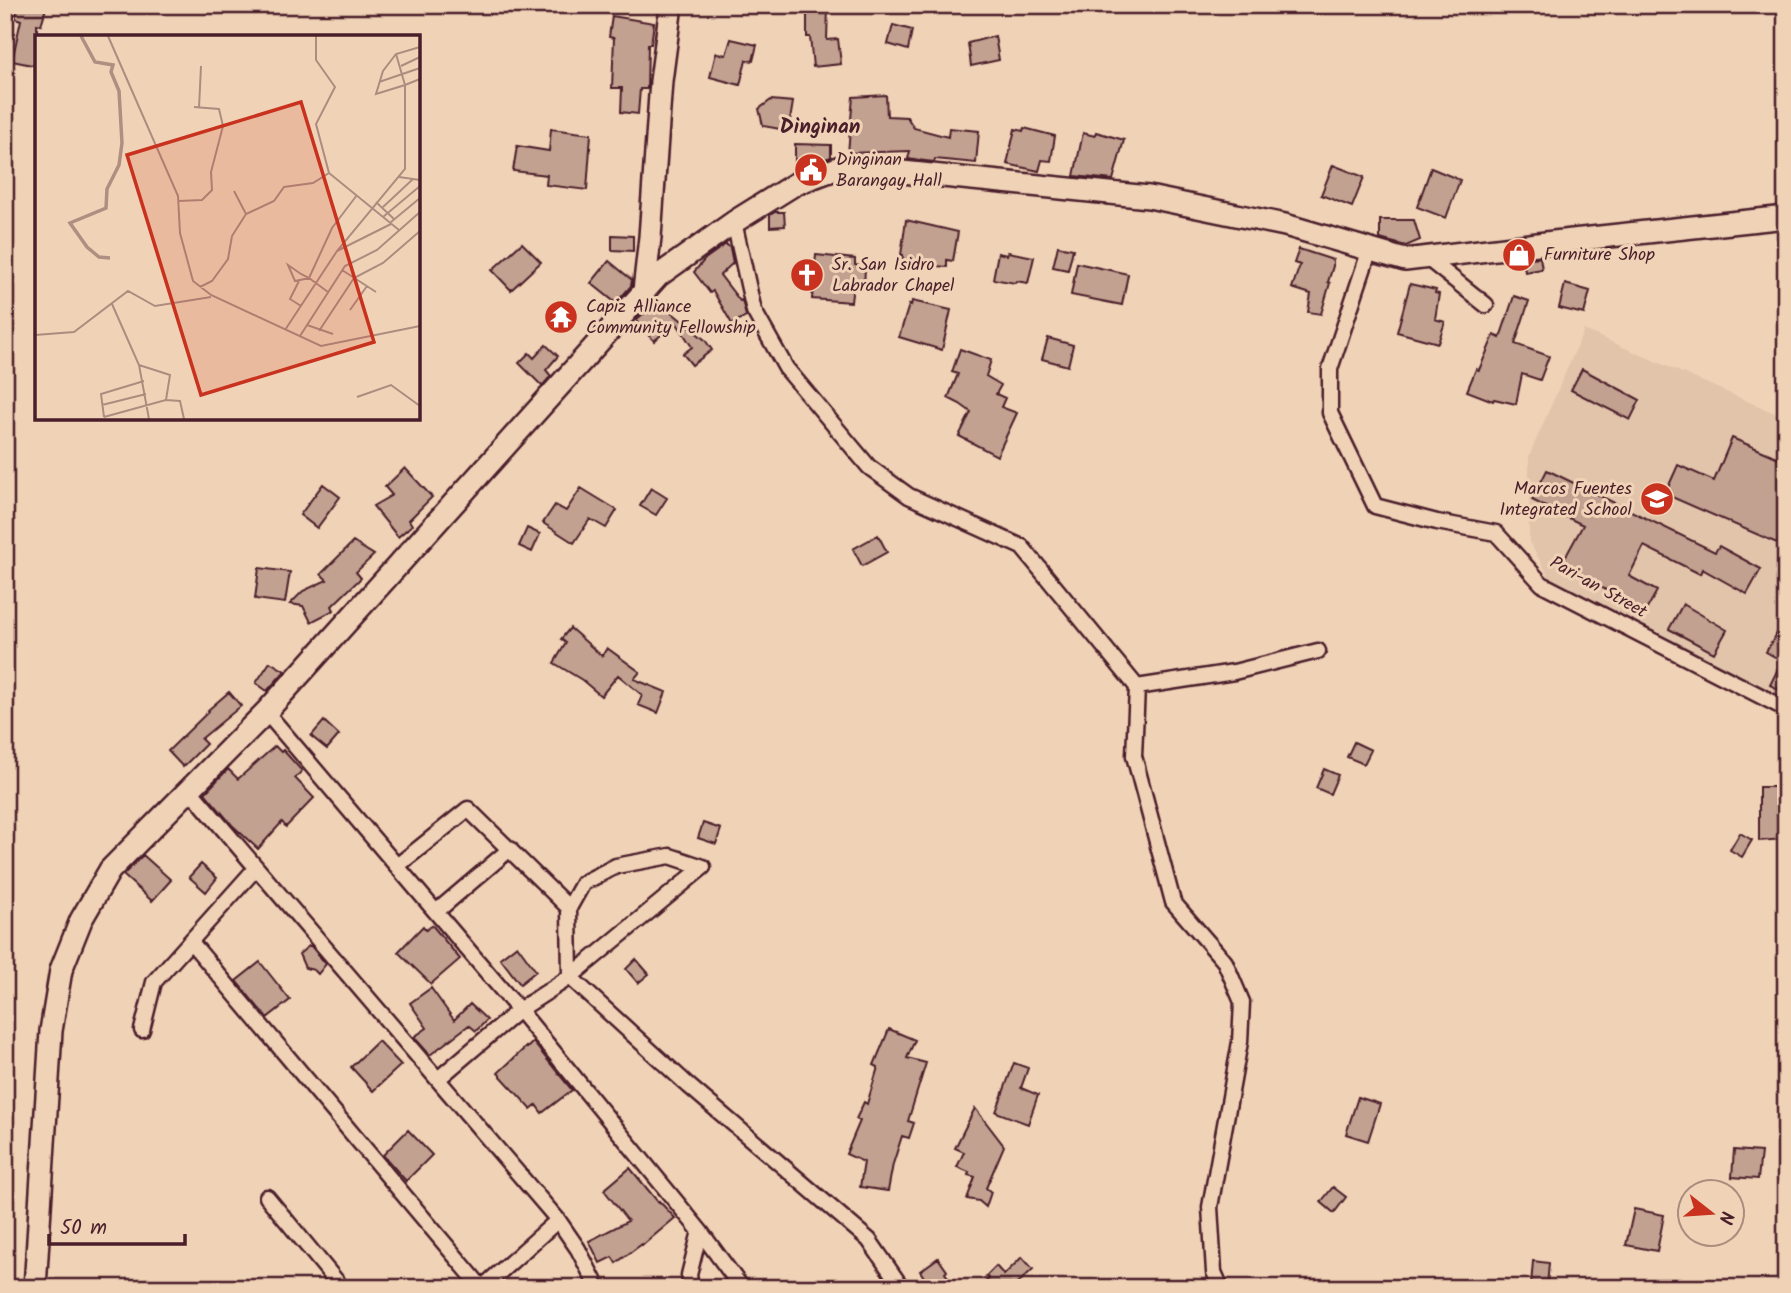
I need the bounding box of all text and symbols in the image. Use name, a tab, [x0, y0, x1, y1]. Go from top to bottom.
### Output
inset map	[35, 35, 420, 420]
district label: Dinginan	[780, 111, 860, 144]
place label: Dinginan Barangay Hall	[836, 146, 942, 196]
public building icon: Dinginan Barangay Hall	[792, 151, 830, 189]
shop icon: Furniture Shop	[1500, 236, 1538, 274]
place label: Furniture Shop	[1544, 241, 1655, 270]
place label: Sr. San Isidro Labrador Chapel	[832, 251, 955, 301]
church icon: Sr. San Isidro Labrador Chapel	[788, 256, 826, 294]
place label: Capiz Alliance Community Fellowship	[586, 293, 756, 343]
temple icon: Capiz Alliance Community Fellowship	[542, 298, 580, 336]
place label: Marcos Fuentes Integrated School	[1500, 475, 1633, 525]
school or university icon: Marcos Fuentes Integrated School	[1638, 480, 1676, 518]
street label: Pari-an Street	[1544, 549, 1653, 627]
north arrow	[1676, 1178, 1746, 1248]
scale bar	[49, 1202, 186, 1246]
text: N	[1709, 1207, 1741, 1228]
text: 50 m	[60, 1212, 107, 1245]

